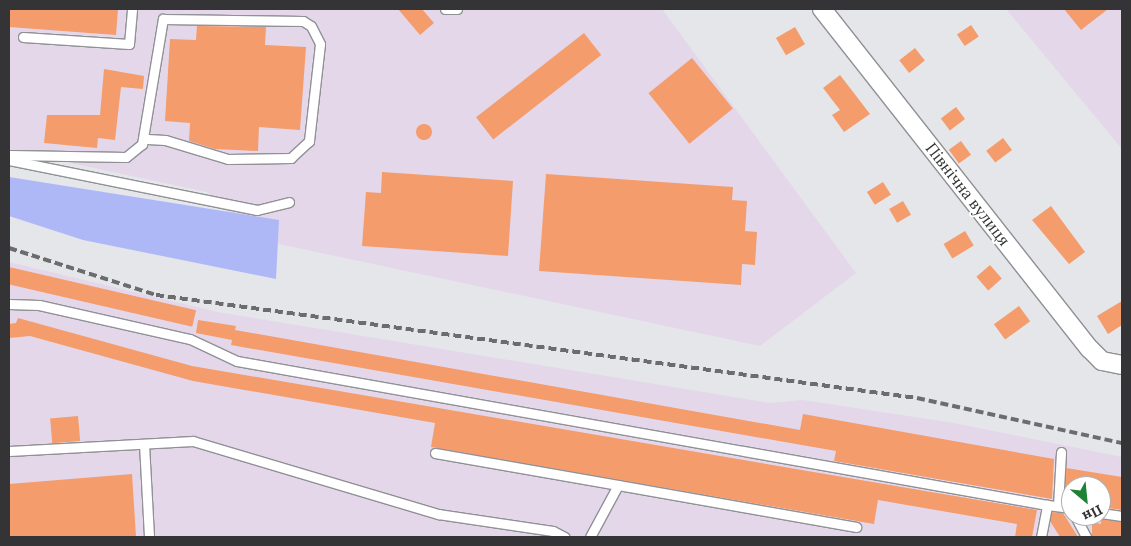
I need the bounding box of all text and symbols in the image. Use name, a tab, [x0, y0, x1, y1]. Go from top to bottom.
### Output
street label: Північна вулиця	[922, 139, 1014, 249]
north arrow	[1061, 476, 1111, 526]
text: Пн	[1079, 501, 1106, 526]

